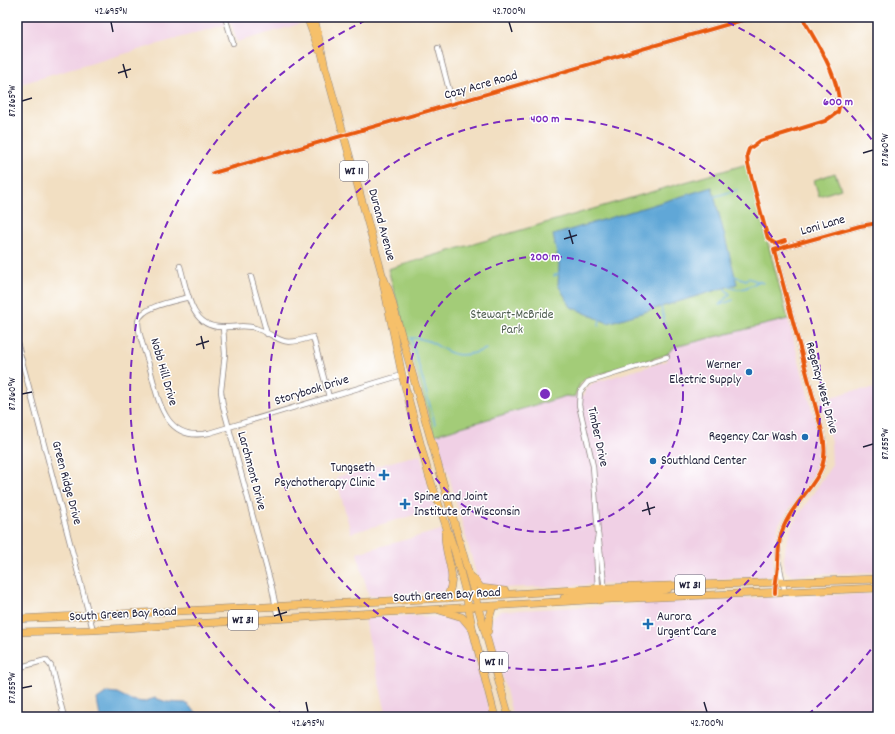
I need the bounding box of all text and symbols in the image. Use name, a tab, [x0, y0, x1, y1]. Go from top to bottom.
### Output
text: 42.695°N	[95, 5, 127, 19]
text: 42.700°N	[492, 5, 526, 19]
street label: Cozy Acre Road	[442, 66, 520, 106]
text: 87.865°W	[6, 85, 20, 117]
text: 600 m	[823, 94, 853, 111]
text: 400 m	[530, 111, 560, 128]
text: 87.860°W	[879, 133, 893, 166]
road number: WI 11	[340, 161, 368, 181]
street label: Durand Avenue	[362, 187, 400, 263]
street label: Loni Lane	[798, 211, 848, 241]
text: 200 m	[530, 249, 560, 266]
park label: Stewart-McBride Park	[471, 306, 554, 340]
street label: Nobb Hill Drive	[144, 336, 182, 408]
street label: Regency West Drive	[800, 340, 842, 436]
place label: Werner Electric Supply	[669, 356, 742, 390]
marker: Werner Electric Supply	[744, 367, 754, 377]
street label: Storybook Drive	[272, 371, 352, 411]
text: 87.860°W	[6, 377, 20, 410]
centre of rings	[538, 387, 552, 401]
street label: Timber Drive	[581, 405, 613, 469]
place label: Regency Car Wash	[709, 428, 797, 447]
text: 87.855°W	[879, 428, 893, 460]
street label: Larchmont Drive	[231, 429, 271, 513]
marker: Regency Car Wash	[800, 432, 810, 442]
street label: Green Ridge Drive	[46, 439, 86, 527]
place label: Southland Center	[661, 452, 747, 471]
marker: Southland Center	[648, 456, 658, 466]
place label: Tungseth Psychotherapy Clinic	[274, 459, 375, 493]
marker: Tungseth Psychotherapy Clinic	[378, 469, 390, 481]
place label: Spine and Joint Institute of Wisconsin	[414, 488, 520, 522]
marker: Spine and Joint Institute of Wisconsin	[399, 498, 411, 510]
road number: WI 31	[675, 575, 705, 595]
street label: South Green Bay Road	[393, 584, 501, 608]
street label: South Green Bay Road	[69, 603, 177, 627]
place label: Aurora Urgent Care	[657, 608, 717, 642]
road number: WI 31	[228, 610, 258, 630]
marker: Aurora Urgent Care	[642, 618, 654, 630]
road number: WI 11	[480, 652, 508, 672]
text: 87.855°W	[6, 672, 20, 704]
text: 42.695°N	[292, 717, 324, 731]
text: 42.700°N	[690, 717, 724, 731]

